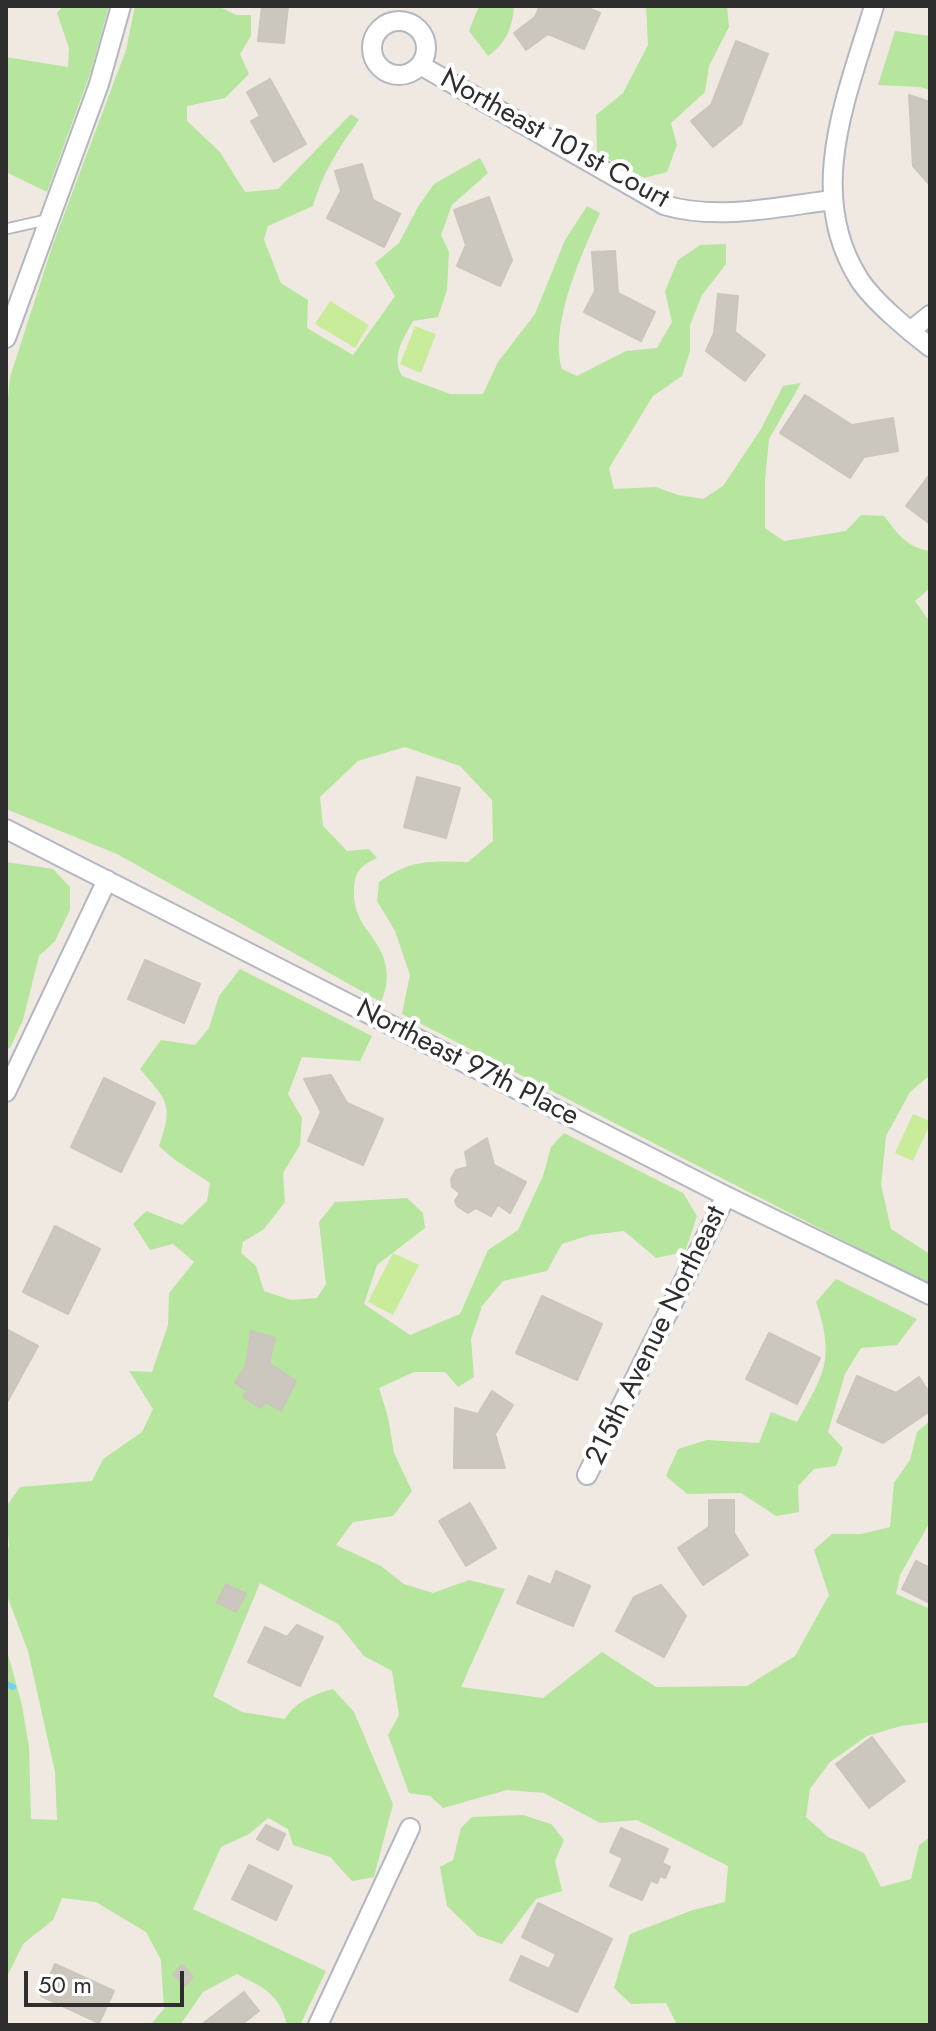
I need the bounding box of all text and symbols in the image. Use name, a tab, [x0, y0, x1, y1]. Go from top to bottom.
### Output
street label: Northeast 101st Court	[434, 63, 674, 217]
street label: Northeast 97th Place	[350, 993, 584, 1135]
street label: 215th Avenue Northeast	[580, 1201, 734, 1471]
scale bar	[28, 1955, 188, 2005]
text: 50 m	[38, 1967, 92, 2002]

